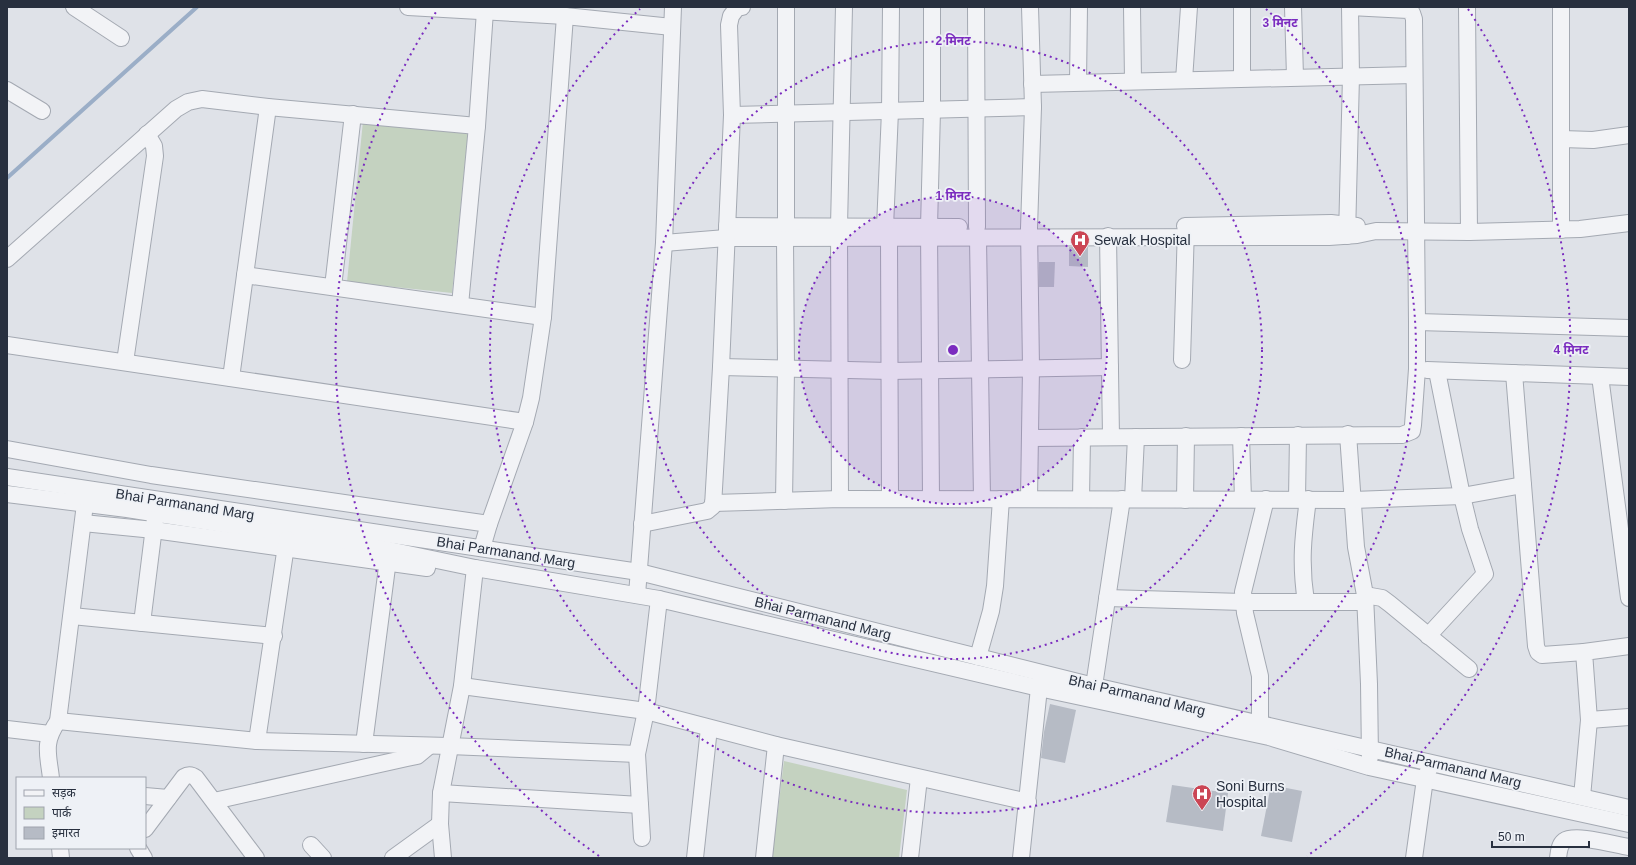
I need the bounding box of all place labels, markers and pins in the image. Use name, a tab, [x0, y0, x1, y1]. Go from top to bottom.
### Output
hospital icon: Sewak Hospital	[1069, 229, 1091, 257]
place label: Sewak Hospital	[1094, 232, 1191, 248]
centre of rings	[946, 343, 960, 357]
place label: Soni Burns Hospital	[1216, 778, 1284, 810]
hospital icon: Soni Burns Hospital	[1191, 783, 1213, 811]

